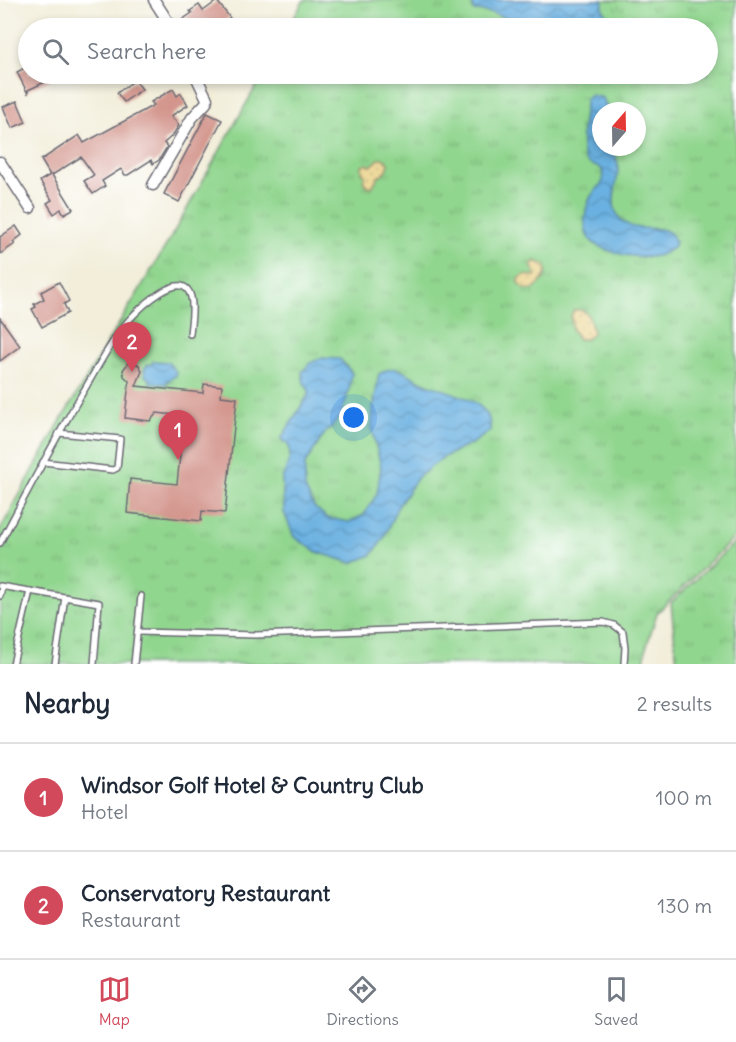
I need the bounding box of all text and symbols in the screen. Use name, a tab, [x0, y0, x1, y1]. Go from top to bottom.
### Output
search box	[18, 18, 718, 84]
icon: search	[39, 35, 72, 68]
text: Search here	[87, 37, 206, 65]
north arrow	[592, 102, 646, 156]
pin: 2	[112, 322, 152, 372]
your location	[339, 403, 368, 432]
pin: 1	[158, 410, 198, 460]
text: Nearby	[24, 687, 110, 720]
text: 2 results	[637, 691, 712, 716]
text: Windsor Golf Hotel & Country Club	[81, 771, 424, 799]
text: 1	[40, 785, 47, 810]
text: 100 m	[655, 785, 712, 810]
text: Hotel	[81, 799, 128, 824]
text: Conservatory Restaurant	[81, 879, 330, 907]
text: 2	[38, 893, 49, 918]
text: 130 m	[657, 893, 712, 918]
text: Restaurant	[81, 907, 180, 932]
tab: Map	[98, 973, 131, 1029]
tab: Directions	[326, 973, 399, 1029]
tab: Saved	[594, 973, 638, 1029]

